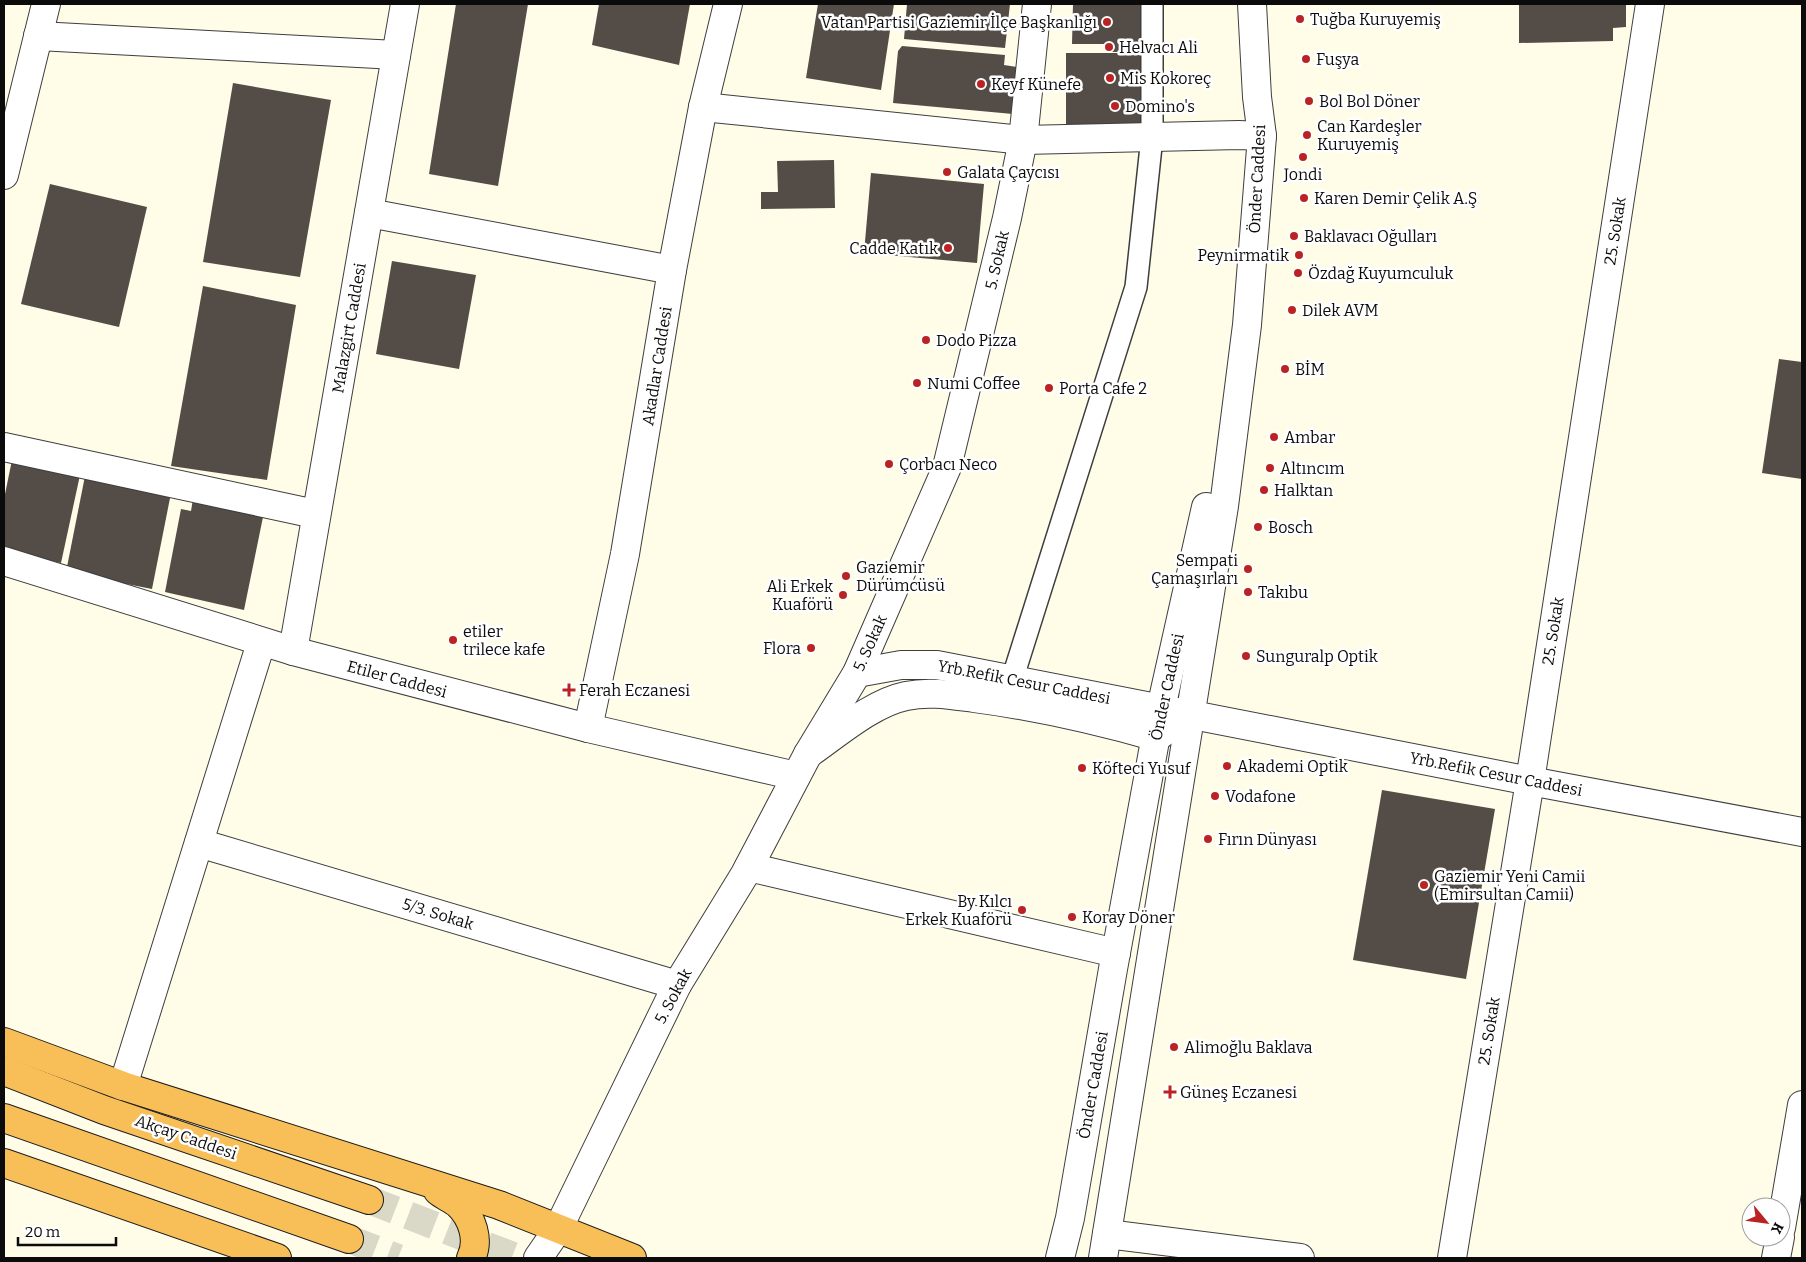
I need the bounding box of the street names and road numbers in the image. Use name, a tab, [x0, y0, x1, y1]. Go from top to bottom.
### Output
street label: Önder Caddesi	[1245, 124, 1269, 234]
street label: 25. Sokak	[1600, 196, 1630, 266]
street label: 5. Sokak	[981, 229, 1013, 291]
street label: Malazgirt Caddesi	[328, 261, 370, 395]
street label: Akadlar Caddesi	[638, 305, 676, 427]
street label: 25. Sokak	[1538, 596, 1568, 666]
street label: 5. Sokak	[849, 612, 891, 674]
street label: Önder Caddesi	[1146, 631, 1188, 742]
street label: Yrb.Refik Cesur Caddesi	[936, 656, 1112, 708]
street label: Etiler Caddesi	[345, 657, 449, 702]
street label: Yrb.Refik Cesur Caddesi	[1408, 748, 1584, 800]
street label: 5/3. Sokak	[400, 894, 476, 934]
street label: 5. Sokak	[651, 965, 695, 1027]
street label: 25. Sokak	[1474, 996, 1504, 1066]
street label: Önder Caddesi	[1074, 1029, 1112, 1140]
street label: Akçay Caddesi	[133, 1111, 240, 1163]

